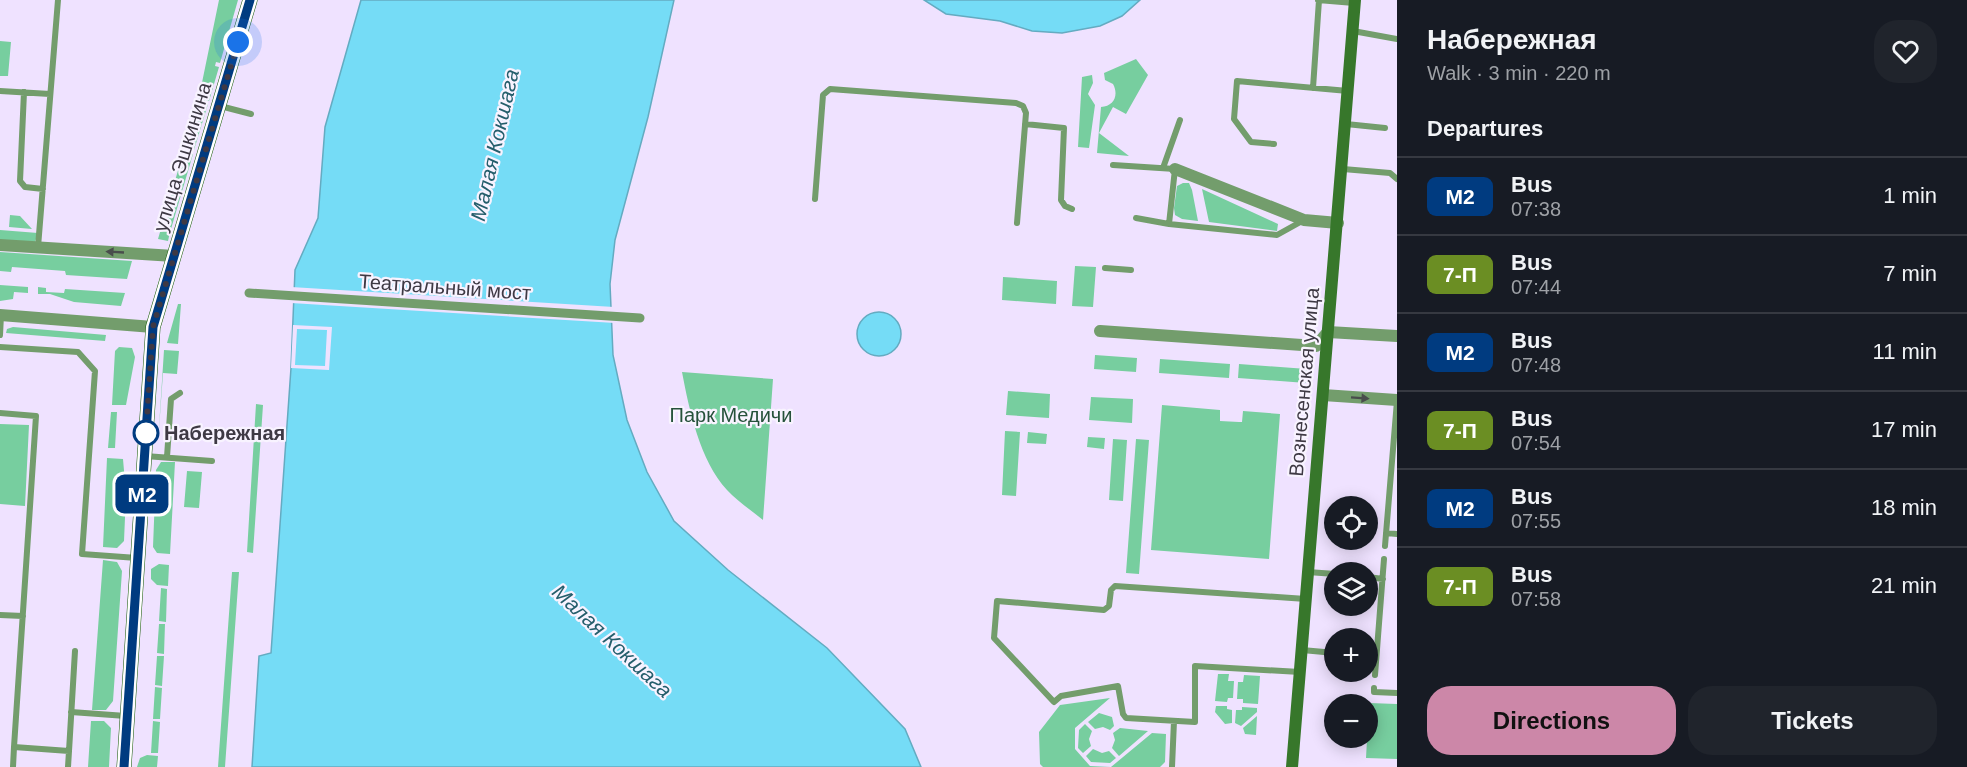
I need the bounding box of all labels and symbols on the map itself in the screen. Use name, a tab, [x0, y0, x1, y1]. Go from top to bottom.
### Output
your location	[223, 27, 253, 57]
water label: Малая Кокшага	[466, 67, 523, 223]
street label: улица Эшкинина	[149, 79, 215, 234]
one-way arrow	[106, 248, 125, 257]
street label: Театральный мост	[358, 270, 532, 304]
street label: Вознесенская улица	[1285, 286, 1323, 477]
one-way arrow	[1350, 393, 1369, 402]
park label: Парк Медичи	[670, 404, 792, 426]
marker: Набережная	[133, 420, 159, 446]
place label: Набережная	[164, 422, 285, 444]
line badge: М2	[115, 474, 169, 514]
water label: Малая Кокшага	[548, 579, 677, 702]

